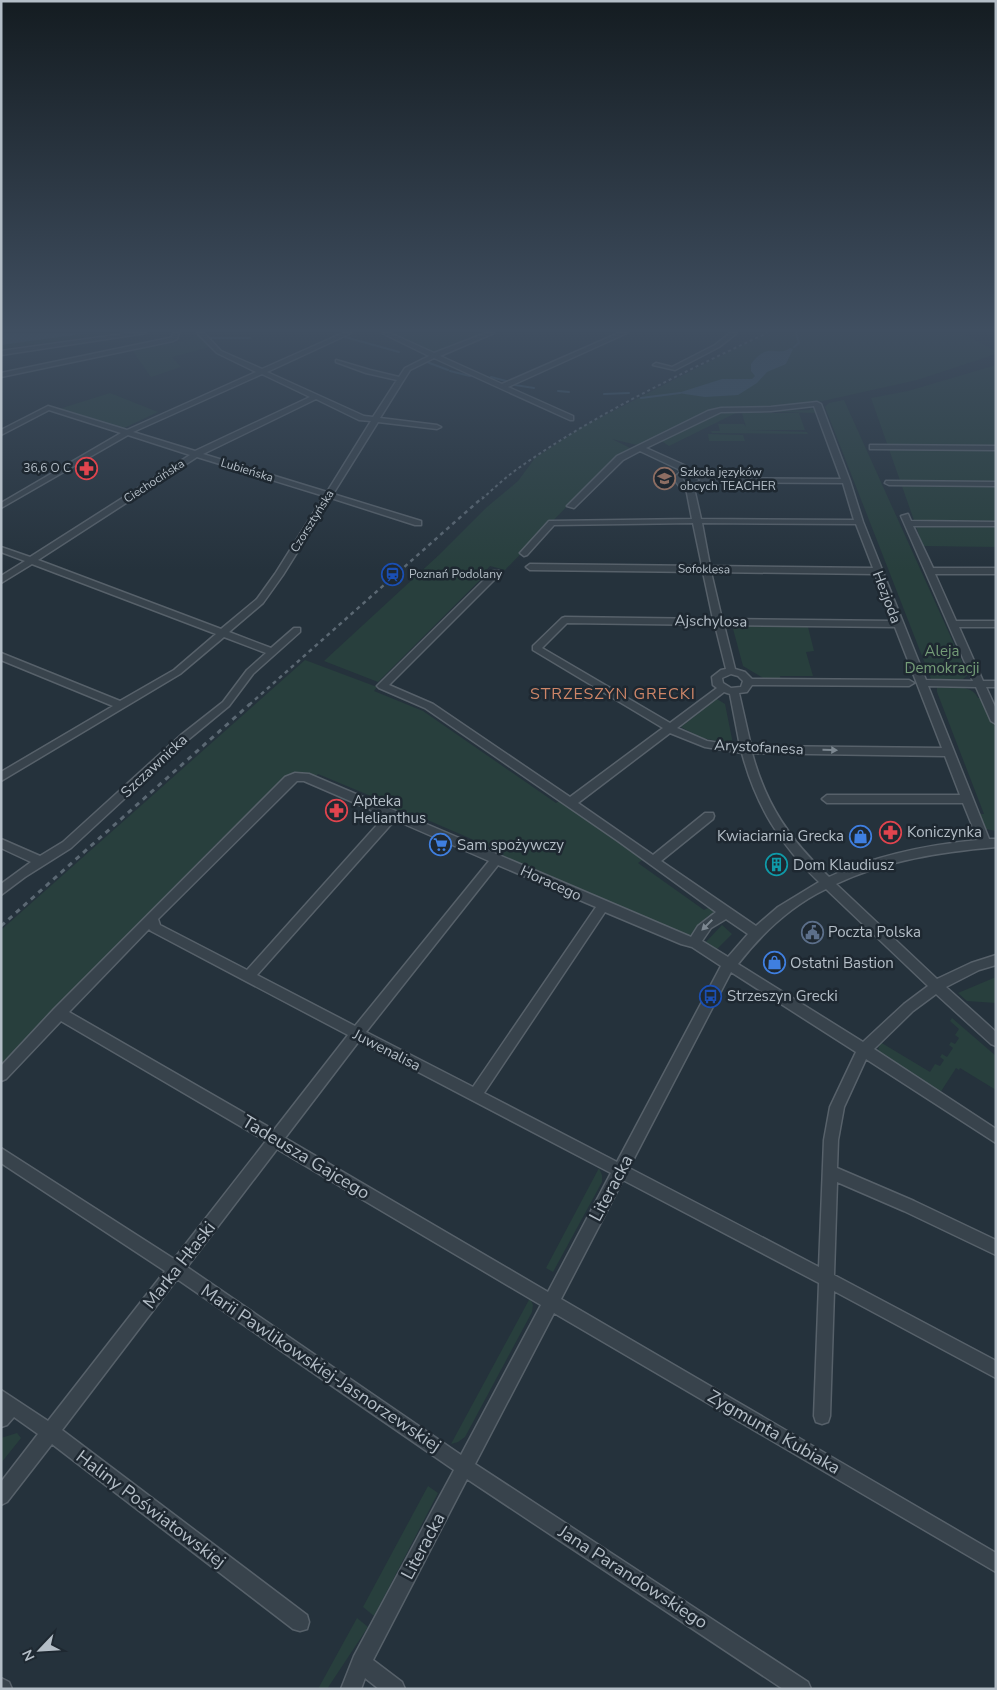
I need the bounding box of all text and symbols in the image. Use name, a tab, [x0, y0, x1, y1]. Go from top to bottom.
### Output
street label: Lubieńska	[219, 454, 275, 486]
street label: Ciechocińska	[120, 455, 188, 507]
pharmacy icon: 36,6 O C	[75, 456, 99, 480]
place label: 36,6 O C	[23, 460, 71, 476]
place label: Szkoła języków obcych TEACHER	[680, 464, 776, 494]
school or university icon: Szkoła języków obcych TEACHER	[652, 467, 676, 491]
street label: Czorsztyńska	[286, 487, 338, 555]
street label: Sofoklesa	[678, 561, 730, 577]
station icon: Poznań Podolany	[381, 562, 405, 586]
place label: Poznań Podolany	[409, 566, 503, 582]
street label: Hezjoda	[868, 568, 906, 626]
street label: Ajschylosa	[674, 610, 748, 632]
park label: Aleja Demokracji	[904, 641, 980, 678]
district label: STRZESZYN GRECKI	[530, 683, 696, 705]
street label: Szczawnicka	[116, 730, 192, 802]
street label: Arystofanesa	[714, 735, 804, 759]
one-way arrow	[823, 746, 839, 754]
place label: Apteka Helianthus	[353, 791, 426, 828]
pharmacy icon: Apteka Helianthus	[325, 798, 349, 822]
pharmacy icon: Koniczynka	[879, 820, 903, 844]
place label: Koniczynka	[907, 822, 982, 842]
shop icon: Kwiaciarnia Grecka	[848, 824, 872, 848]
place label: Kwiaciarnia Grecka	[717, 826, 844, 846]
supermarket icon: Sam spożywczy	[429, 833, 453, 857]
place label: Sam spożywczy	[457, 835, 564, 855]
building icon: Dom Klaudiusz	[765, 853, 789, 877]
place label: Dom Klaudiusz	[793, 855, 894, 875]
street label: Horacego	[517, 861, 585, 905]
one-way arrow	[701, 919, 713, 931]
public building icon: Poczta Polska	[800, 920, 824, 944]
place label: Poczta Polska	[828, 922, 921, 942]
shop icon: Ostatni Bastion	[762, 951, 786, 975]
place label: Ostatni Bastion	[790, 953, 894, 973]
bus stop icon: Strzeszyn Grecki	[699, 984, 723, 1008]
place label: Strzeszyn Grecki	[727, 986, 838, 1006]
street label: Juwenalisa	[349, 1024, 424, 1076]
street label: Tadeusza Gajcego	[238, 1109, 374, 1205]
street label: Literacka	[583, 1150, 639, 1226]
street label: Marka Hłaski	[137, 1216, 221, 1314]
street label: Marii Pawlikowskiej-Jasnorzewskiej	[196, 1278, 446, 1458]
street label: Zygmunta Kubiaka	[703, 1384, 845, 1480]
street label: Haliny Poświatowskiej	[71, 1445, 231, 1573]
street label: Literacka	[395, 1508, 451, 1584]
street label: Jana Parandowskiego	[553, 1519, 712, 1634]
north arrow	[15, 1625, 65, 1675]
text: N	[18, 1647, 39, 1664]

